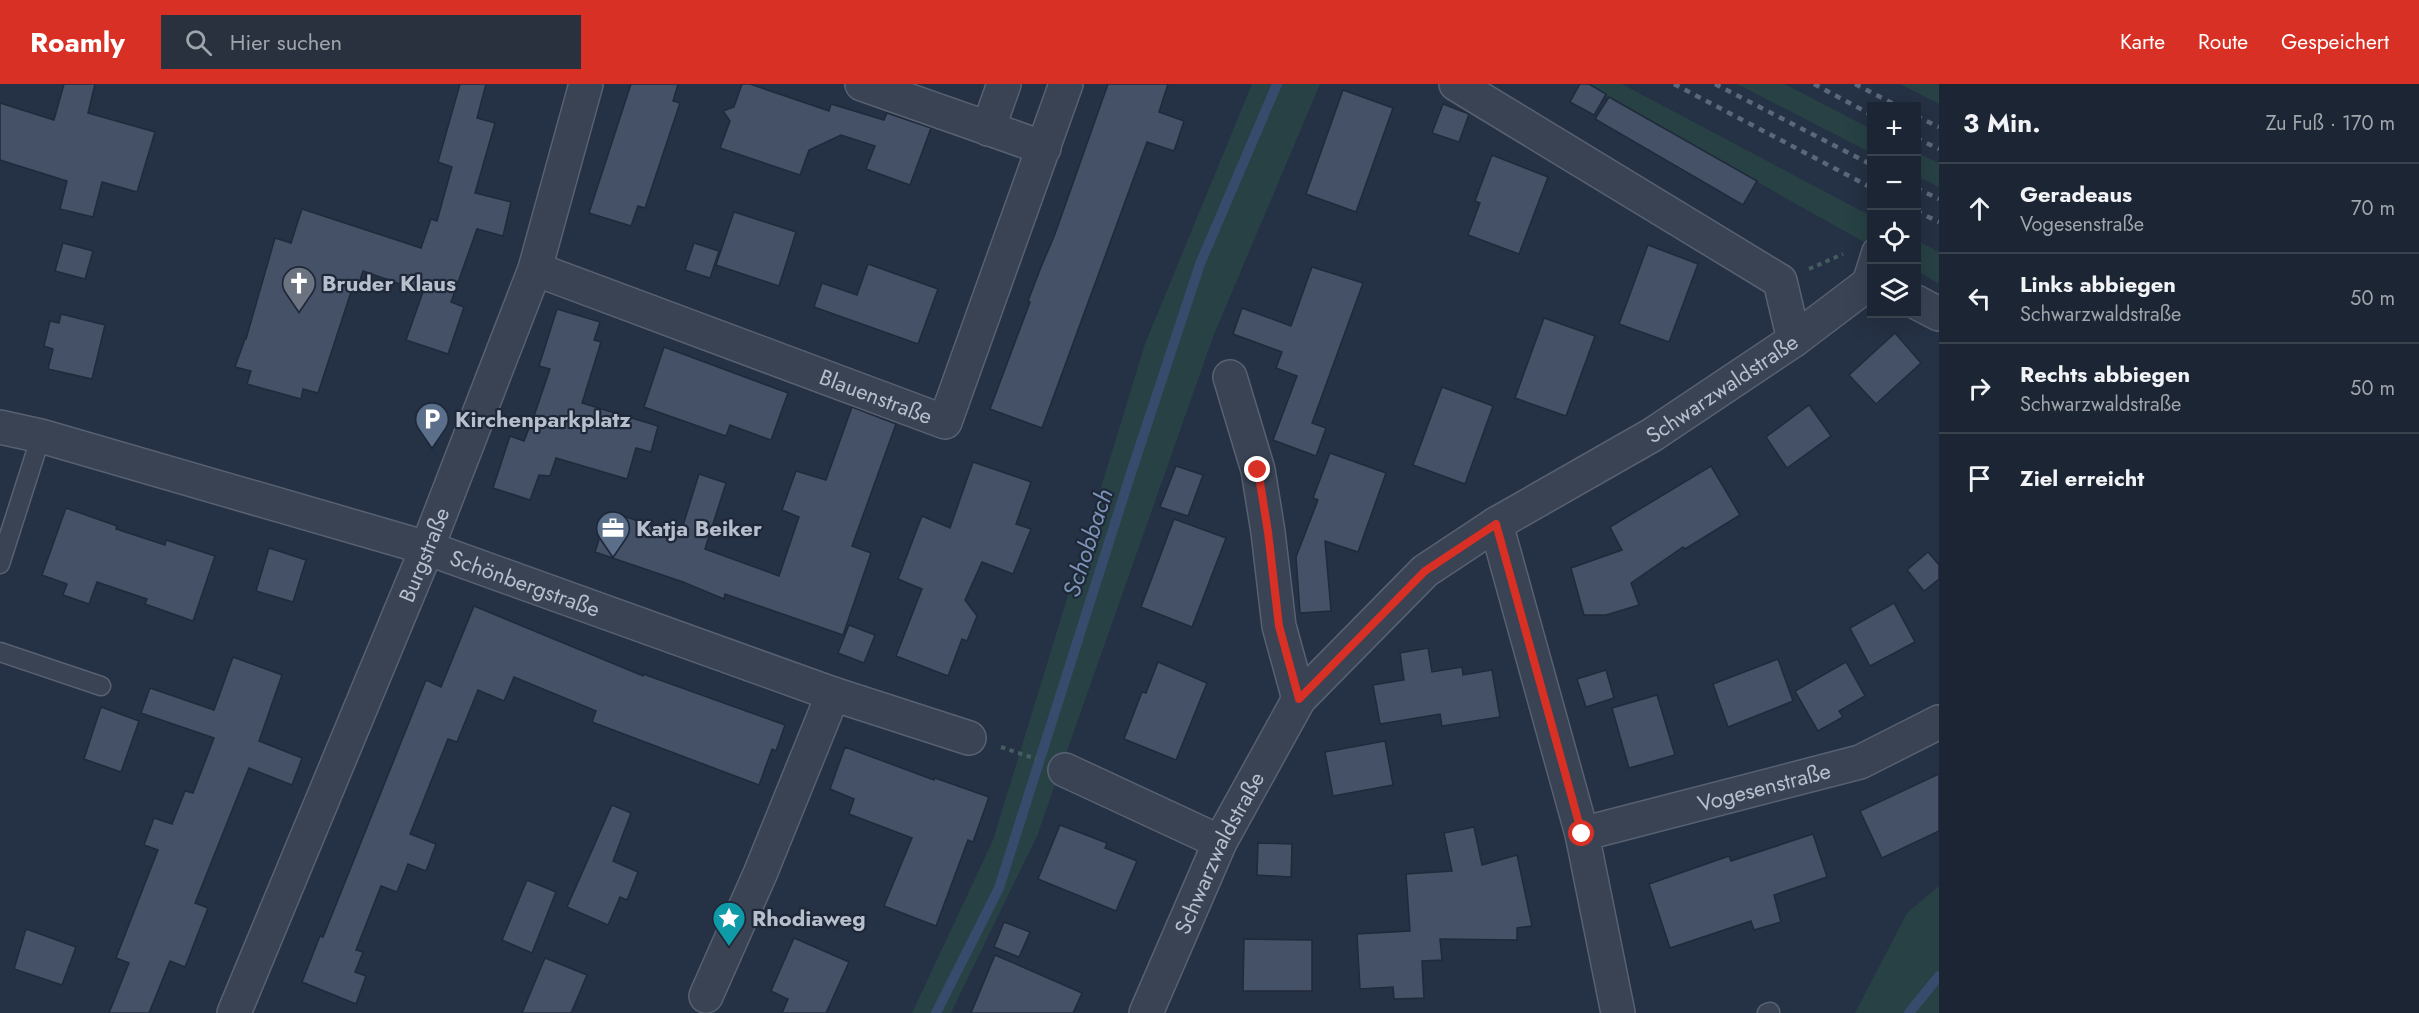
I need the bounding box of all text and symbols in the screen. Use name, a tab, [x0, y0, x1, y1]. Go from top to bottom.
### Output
search box	[161, 15, 581, 69]
text: Roamly	[30, 22, 125, 63]
icon: search	[182, 26, 215, 59]
text: Hier suchen	[230, 26, 342, 58]
text: Karte	[2120, 27, 2165, 57]
text: Route	[2198, 27, 2248, 57]
text: Gespeichert	[2281, 27, 2389, 57]
map controls	[1867, 102, 1921, 318]
button: +	[1867, 102, 1921, 156]
text: 3 Min.	[1963, 104, 2041, 142]
text: Zu Fuß · 170 m	[2266, 109, 2395, 138]
button: −	[1867, 156, 1921, 210]
text: Geradeaus	[2020, 178, 2132, 210]
icon: ahead	[1963, 192, 1996, 225]
text: 70 m	[2351, 194, 2395, 223]
button: locate	[1867, 210, 1921, 264]
text: Vogesenstraße	[2020, 210, 2144, 239]
button: layers	[1867, 264, 1921, 318]
church icon: Bruder Klaus	[281, 265, 317, 312]
place label: Bruder Klaus	[322, 267, 456, 299]
text: Links abbiegen	[2020, 268, 2176, 300]
icon: left	[1963, 282, 1996, 315]
text: 50 m	[2350, 284, 2395, 313]
text: Schwarzwaldstraße	[2020, 300, 2181, 329]
street label: Schwarzwaldstraße	[1639, 326, 1804, 451]
text: Rechts abbiegen	[2020, 358, 2190, 390]
street label: Blauenstraße	[815, 361, 937, 432]
icon: right	[1963, 372, 1996, 405]
text: 50 m	[2350, 374, 2395, 403]
text: Schwarzwaldstraße	[2020, 390, 2181, 419]
parking icon: Kirchenparkplatz	[414, 401, 450, 448]
place label: Kirchenparkplatz	[455, 403, 631, 435]
route end	[1244, 456, 1270, 482]
icon: arrive	[1963, 462, 1996, 495]
text: Ziel erreicht	[2020, 462, 2144, 494]
water label: Schobbach	[1054, 484, 1121, 602]
street label: Burgstraße	[390, 503, 457, 607]
office icon: Katja Beiker	[595, 510, 631, 557]
place label: Katja Beiker	[636, 512, 762, 544]
street label: Schönbergstraße	[445, 542, 604, 625]
street label: Vogesenstraße	[1694, 754, 1834, 819]
street label: Schwarzwaldstraße	[1166, 766, 1272, 939]
route start	[1568, 820, 1594, 846]
place icon: Rhodiaweg	[711, 900, 747, 947]
place label: Rhodiaweg	[752, 902, 866, 934]

